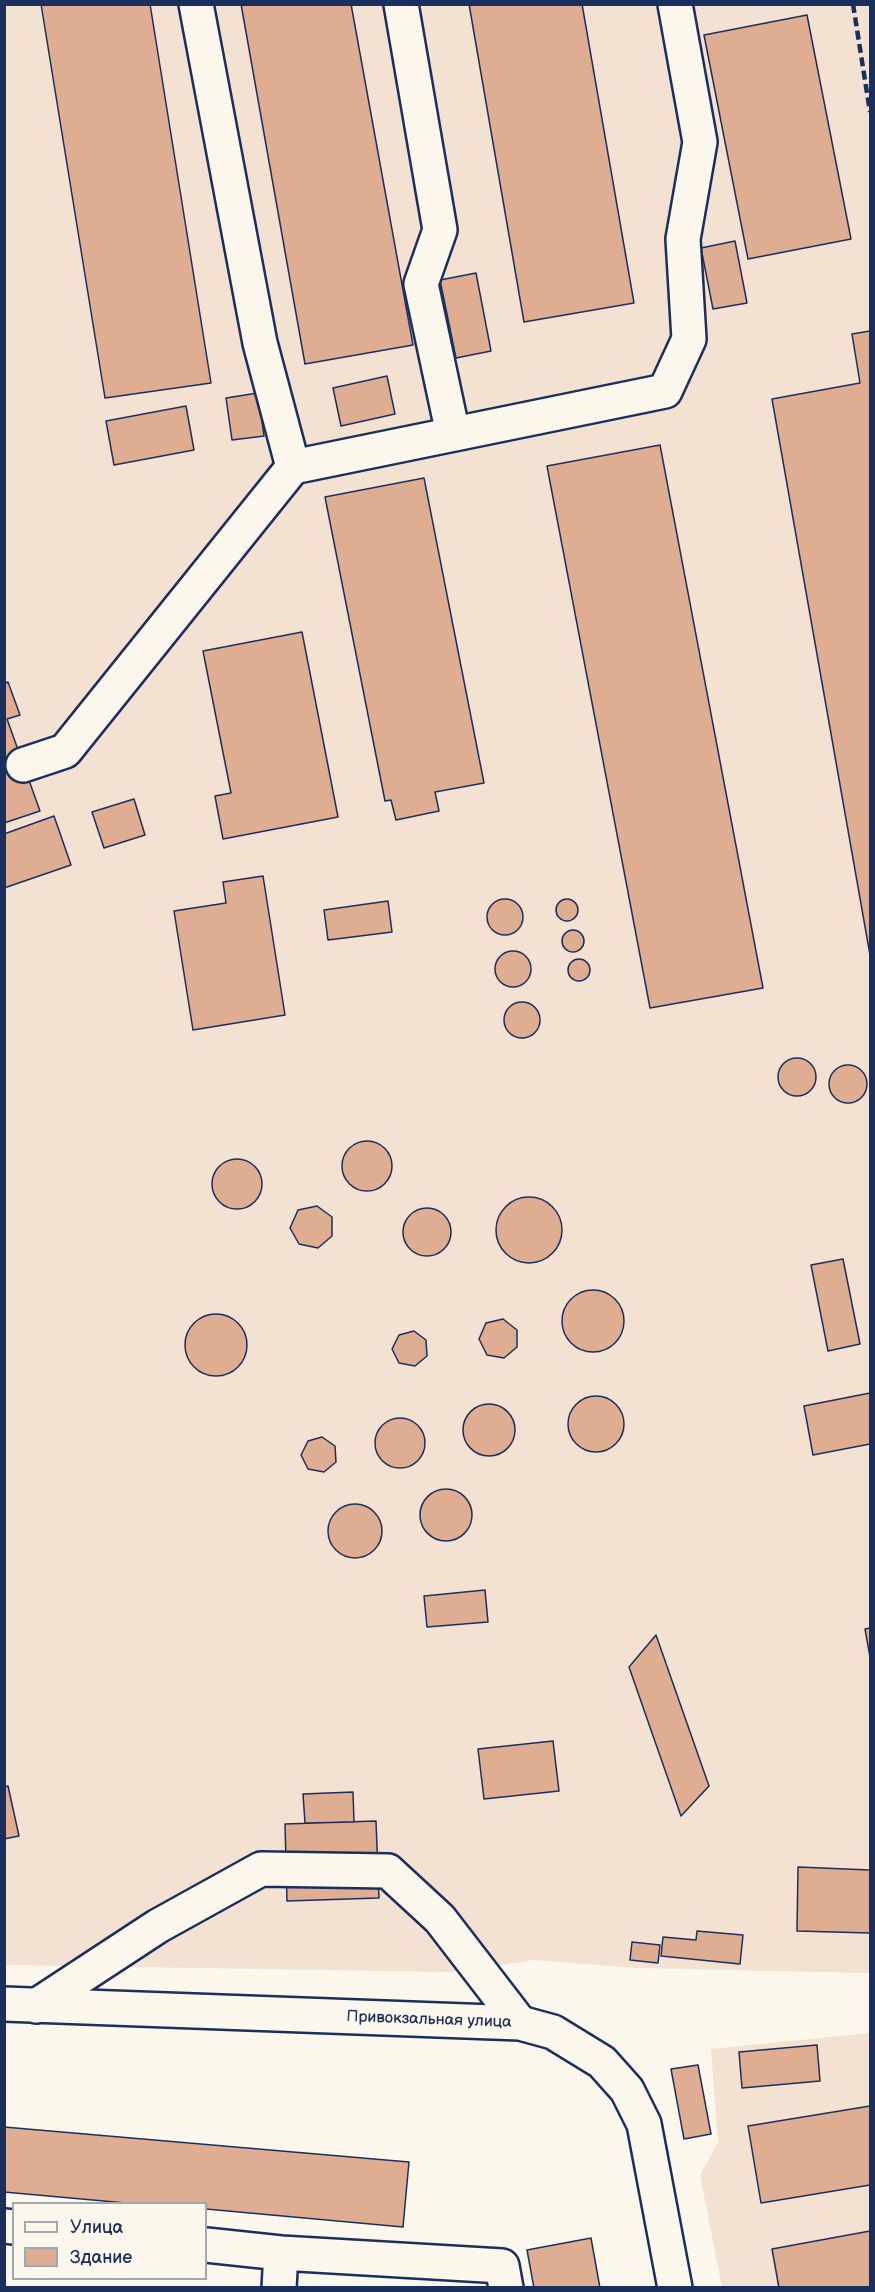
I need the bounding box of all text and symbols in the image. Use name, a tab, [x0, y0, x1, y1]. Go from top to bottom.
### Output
street label: Привокзальная улица	[346, 2008, 512, 2032]
legend	[12, 2202, 207, 2280]
text: Улица	[70, 2217, 123, 2238]
text: Здание	[70, 2247, 132, 2268]

